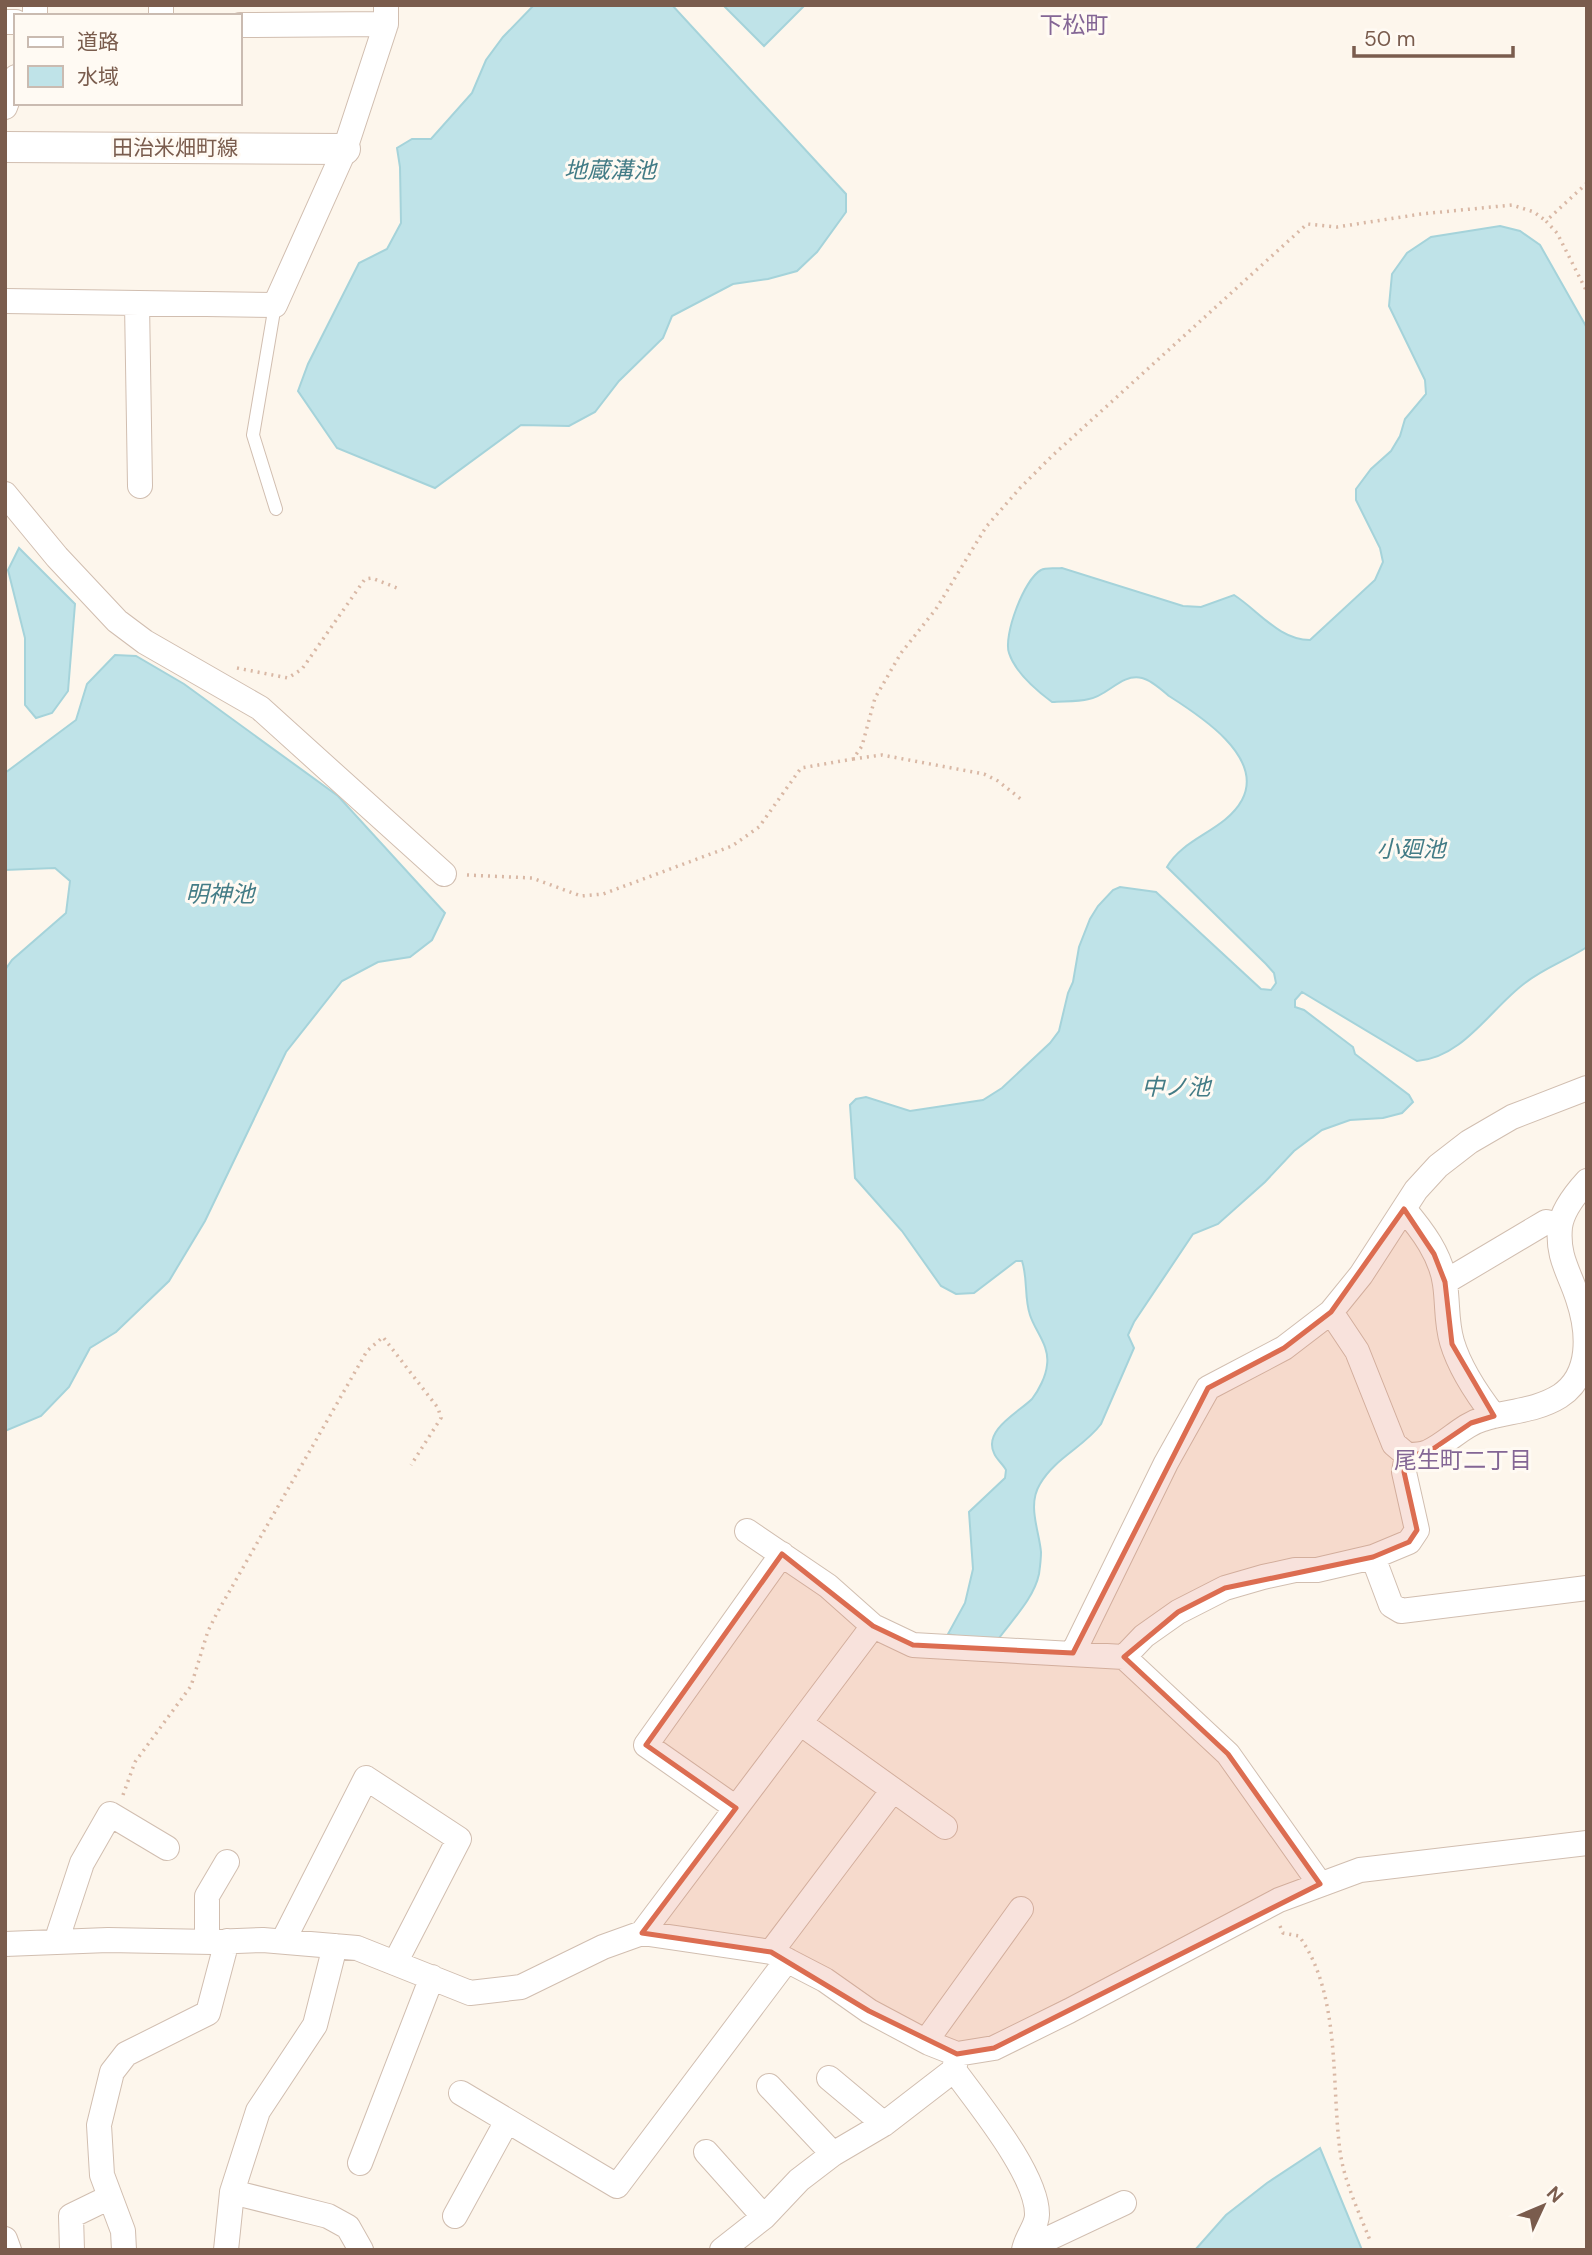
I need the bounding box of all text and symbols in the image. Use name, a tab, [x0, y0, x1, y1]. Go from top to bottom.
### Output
district label: 下松町	[1040, 10, 1109, 40]
legend	[14, 14, 242, 105]
scale bar	[1354, 14, 1513, 58]
text: 50 m	[1364, 25, 1415, 53]
text: 道路	[77, 28, 119, 56]
text: 水域	[77, 63, 119, 91]
street label: 田治米畑町線	[112, 134, 238, 162]
water label: 地蔵溝池	[564, 155, 658, 185]
water label: 小廻池	[1377, 834, 1448, 864]
water label: 明神池	[186, 879, 257, 909]
water label: 中ノ池	[1142, 1072, 1213, 1102]
district label: 尾生町二丁目	[1394, 1445, 1532, 1475]
north arrow	[1508, 2171, 1578, 2241]
text: N	[1541, 2181, 1569, 2208]

